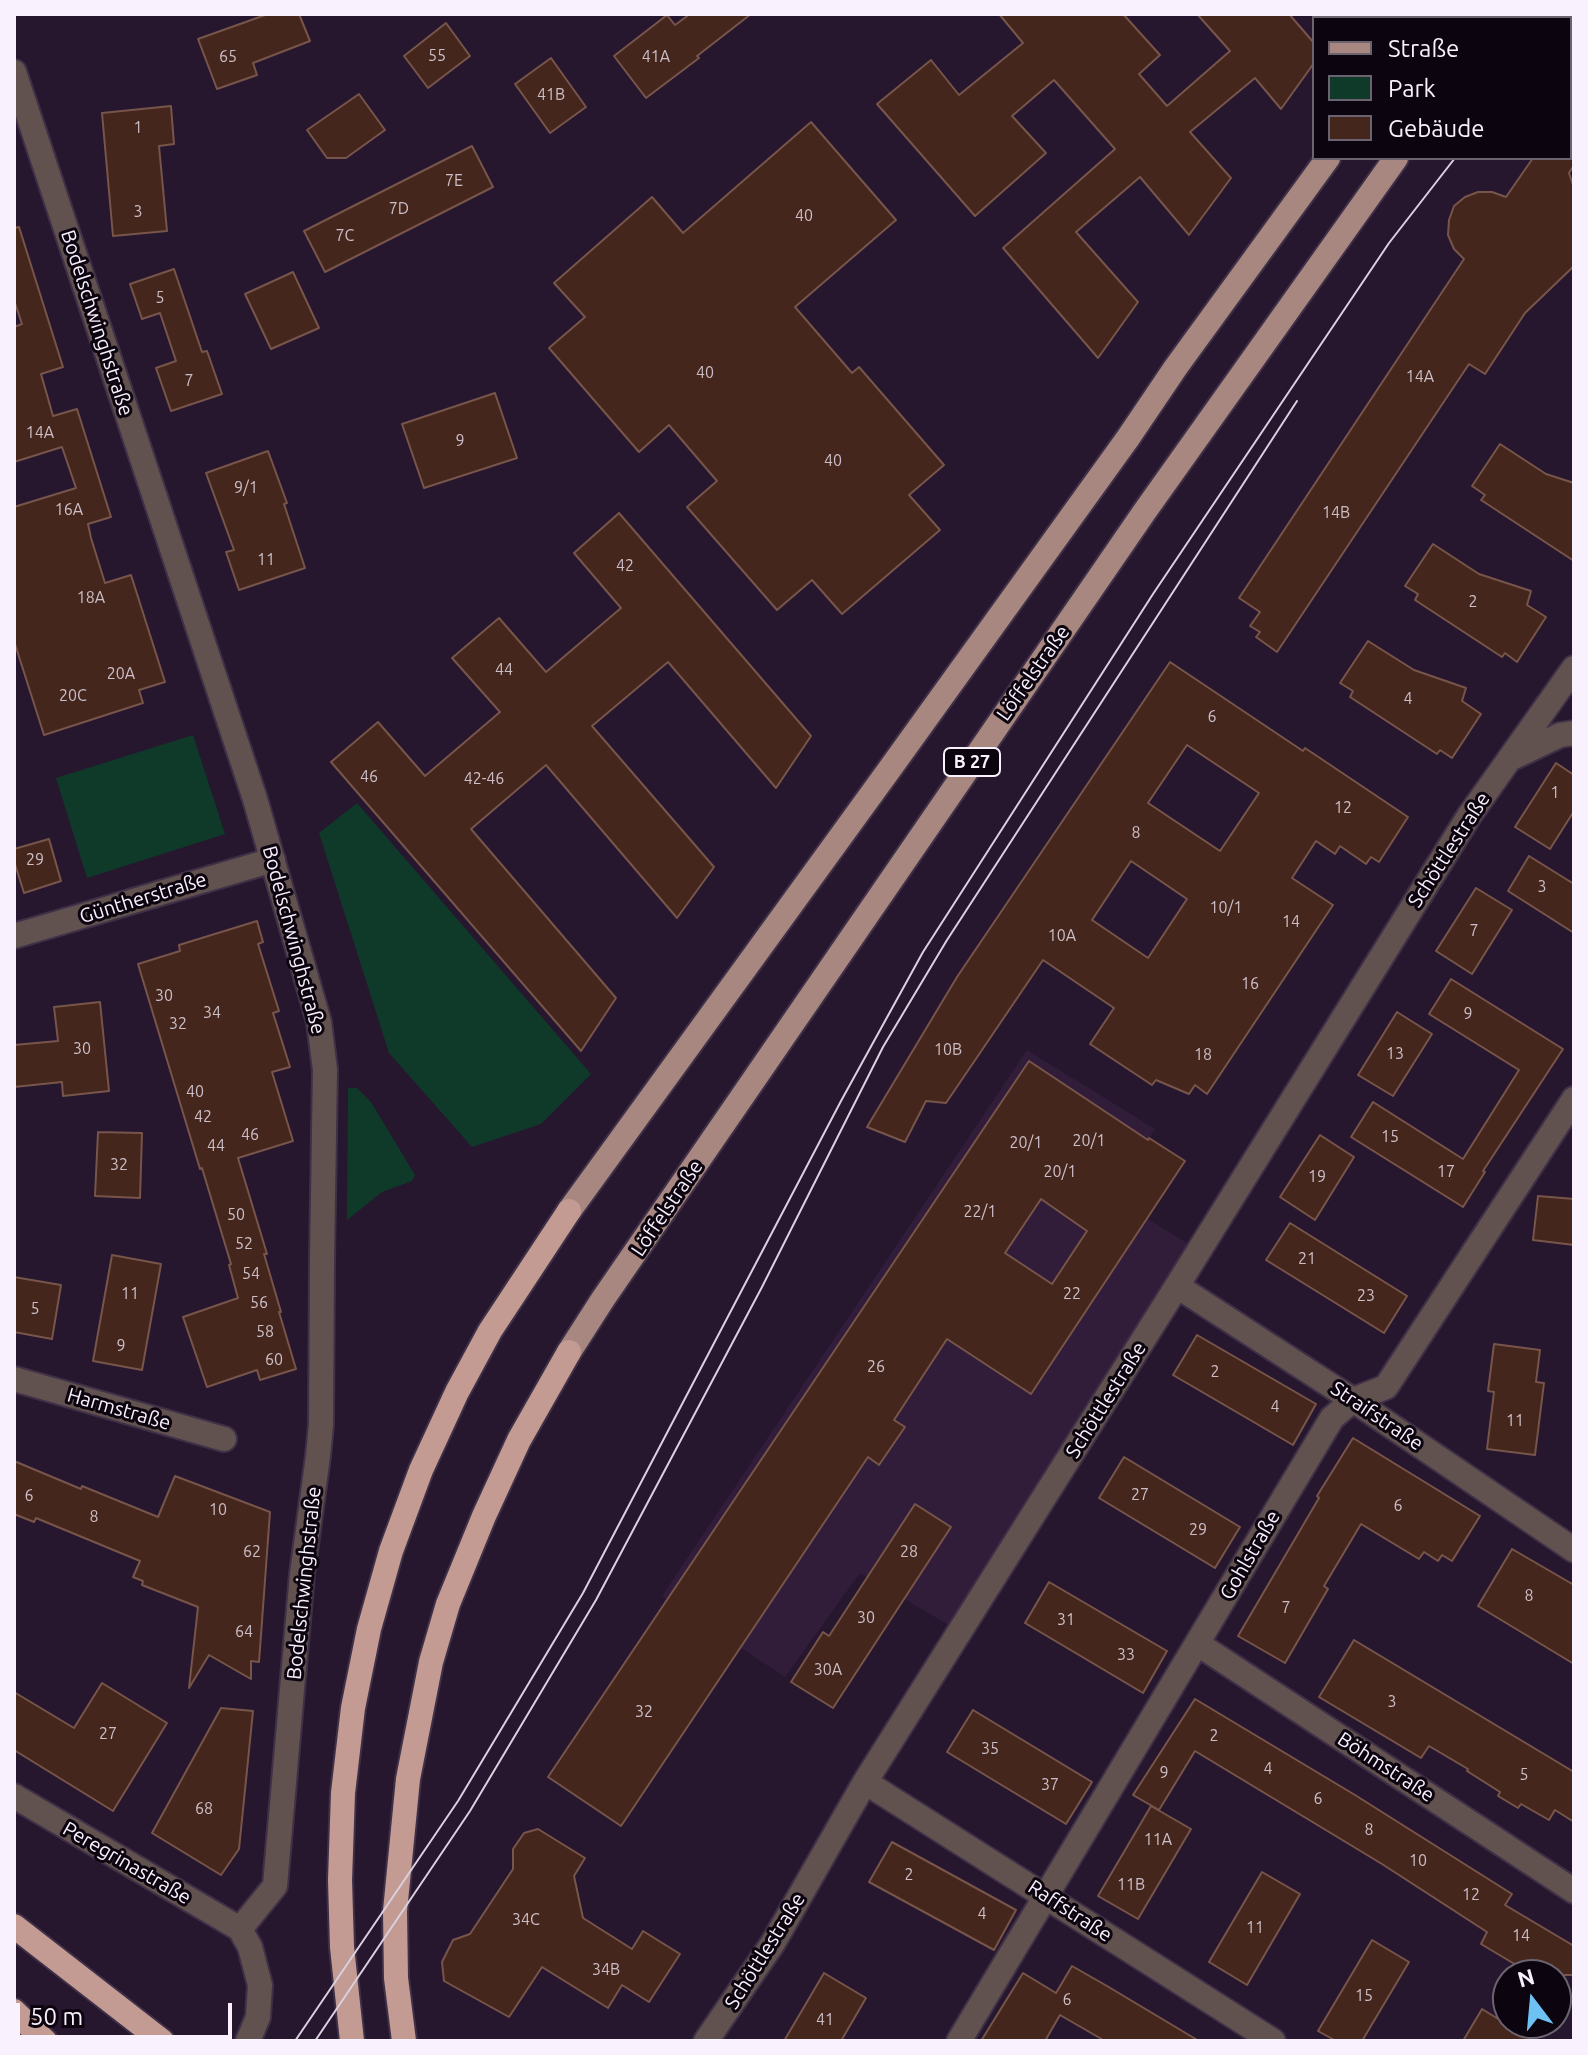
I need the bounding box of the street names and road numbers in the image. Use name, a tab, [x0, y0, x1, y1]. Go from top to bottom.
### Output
street label: Bodelschwinghstraße	[56, 227, 138, 419]
street label: Löffelstraße	[991, 621, 1075, 725]
road number: B 27	[944, 748, 1000, 776]
street label: Schöttlestraße	[1403, 788, 1495, 912]
street label: Bodelschwinghstraße	[257, 843, 331, 1037]
street label: Güntherstraße	[77, 867, 209, 929]
street label: Löffelstraße	[626, 1155, 708, 1261]
street label: Schöttlestraße	[1061, 1338, 1151, 1462]
street label: Straifstraße	[1326, 1376, 1428, 1456]
street label: Harmstraße	[64, 1383, 174, 1435]
street label: Bodelschwinghstraße	[282, 1485, 326, 1681]
street label: Gohlstraße	[1215, 1506, 1285, 1604]
street label: Böhmstraße	[1333, 1727, 1439, 1807]
street label: Peregrinastraße	[59, 1817, 195, 1909]
street label: Raffstraße	[1023, 1875, 1117, 1947]
street label: Schöttlestraße	[720, 1889, 810, 2013]

